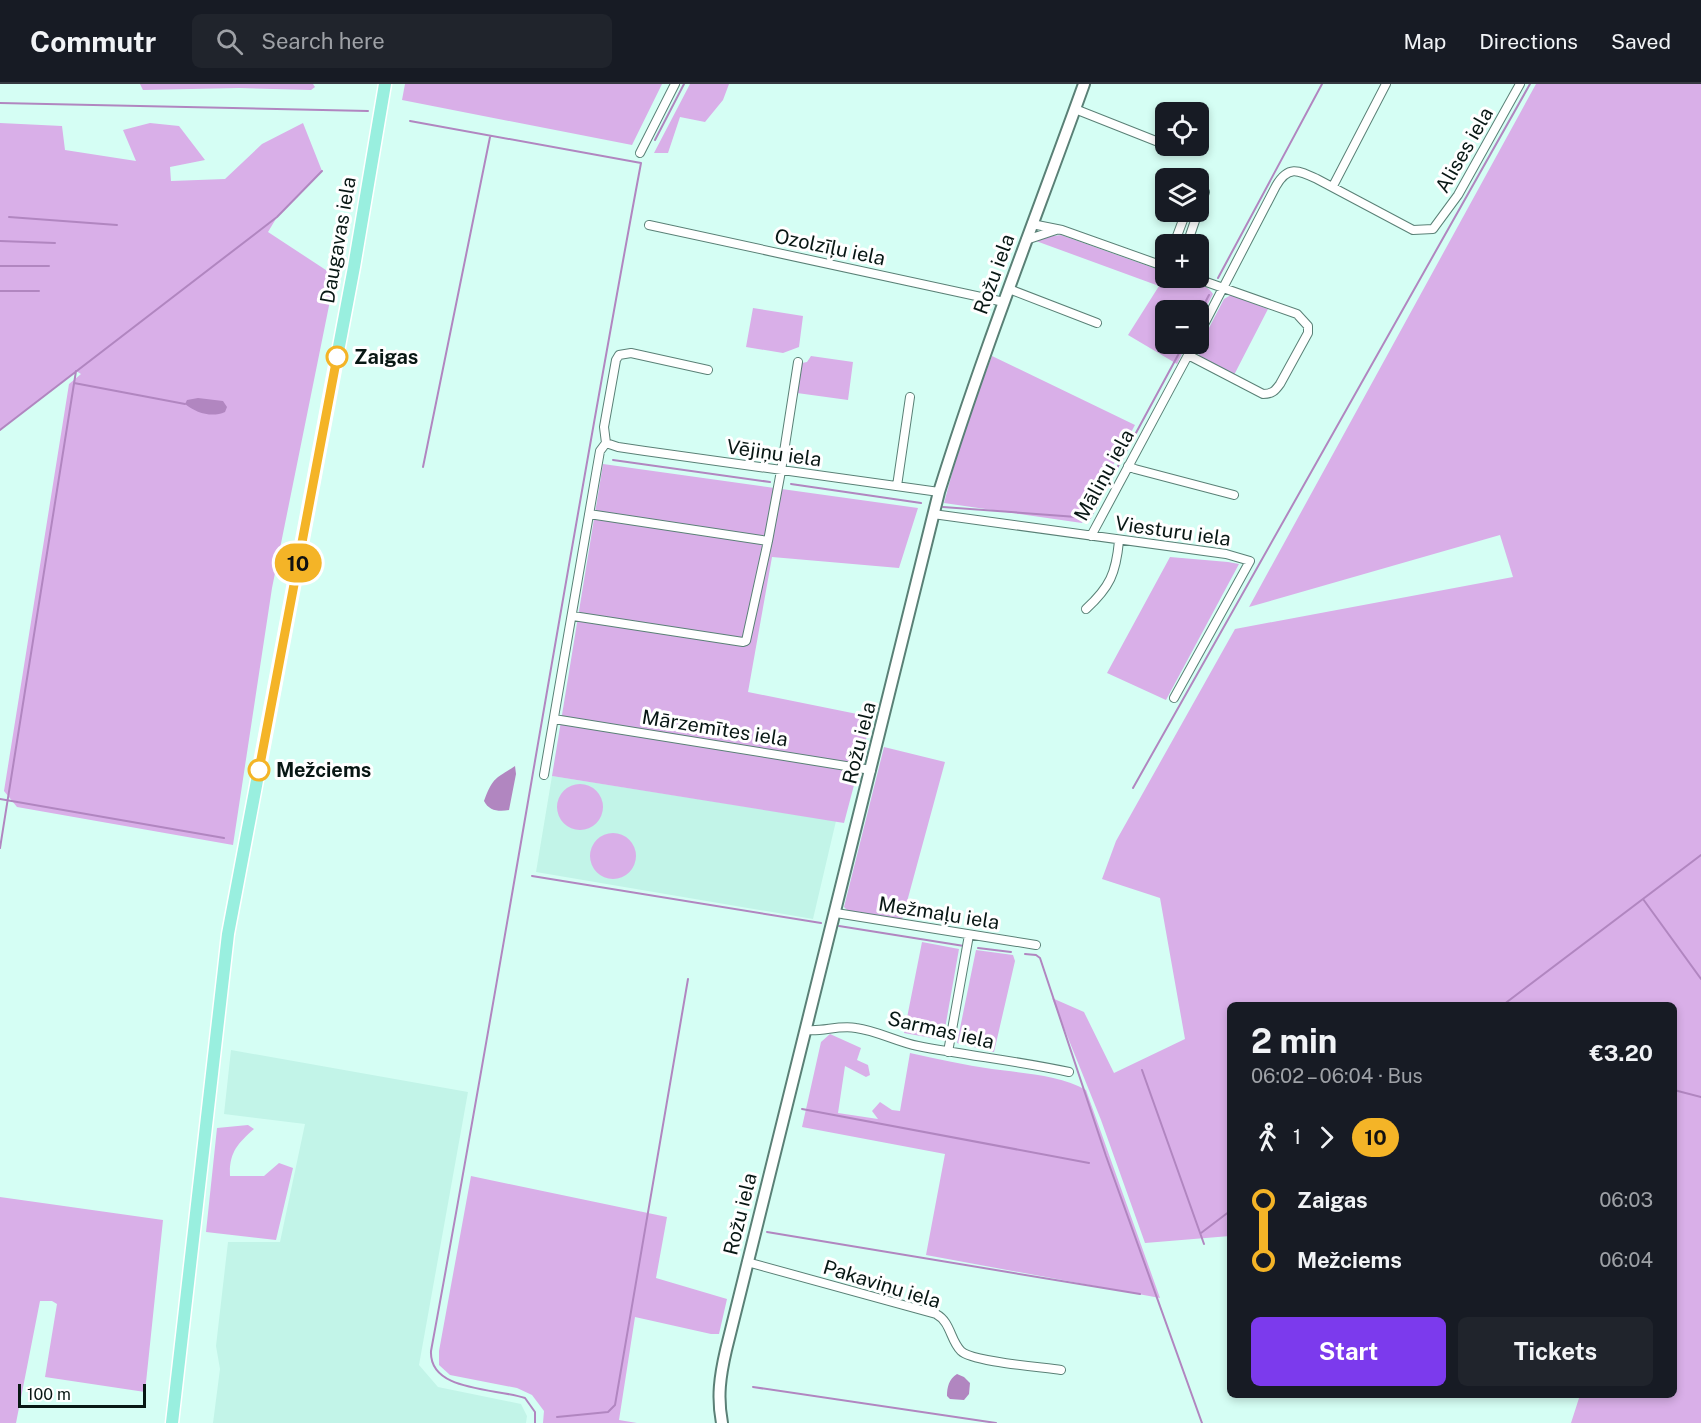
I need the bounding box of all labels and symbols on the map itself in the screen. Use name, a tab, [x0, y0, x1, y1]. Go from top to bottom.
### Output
street label: Alises iela	[1430, 103, 1498, 197]
street label: Daugavas iela	[315, 175, 361, 305]
street label: Ozolzīļu iela	[772, 224, 888, 270]
street label: Rožu iela	[968, 231, 1020, 317]
place label: Zaigas	[354, 345, 418, 369]
marker: Zaigas	[326, 346, 348, 368]
street label: Māliņu iela	[1069, 425, 1139, 525]
street label: Vējiņu iela	[725, 434, 823, 472]
street label: Viesturu iela	[1114, 511, 1232, 551]
line badge: 10	[271, 544, 325, 582]
street label: Rožu iela	[837, 700, 881, 786]
street label: Mārzemītes iela	[640, 705, 790, 751]
place label: Mežciems	[276, 758, 371, 782]
marker: Mežciems	[248, 759, 270, 781]
street label: Mežmaļu iela	[877, 892, 1001, 934]
street label: Sarmas iela	[885, 1006, 997, 1054]
street label: Rožu iela	[718, 1171, 762, 1257]
street label: Pakaviņu iela	[820, 1255, 944, 1313]
scale bar	[18, 1381, 146, 1408]

